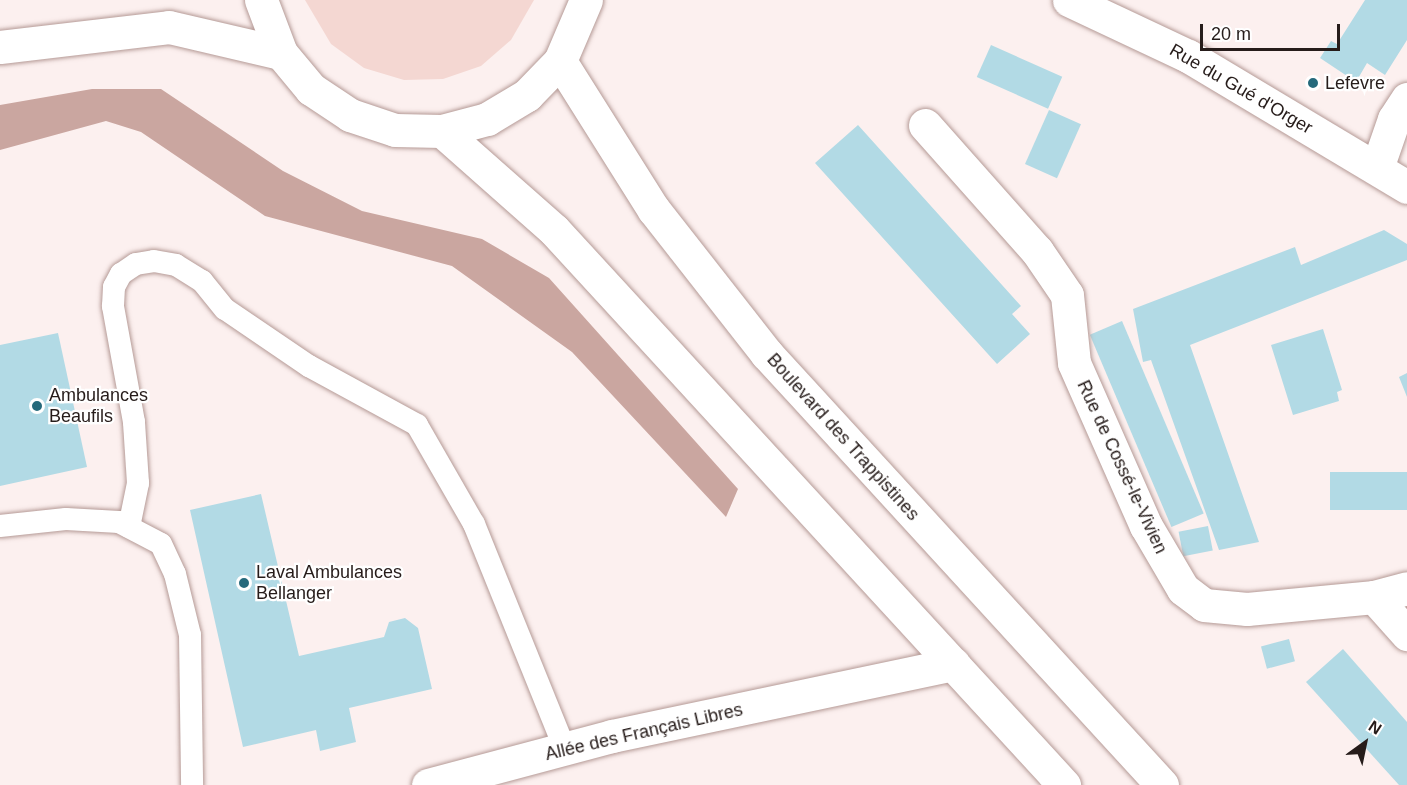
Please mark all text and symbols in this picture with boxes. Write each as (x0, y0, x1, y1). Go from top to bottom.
scale bar (1203, 12, 1342, 50)
text: 20 m (1211, 24, 1251, 44)
street label: Rue du Gué d'Orger (1166, 39, 1316, 139)
place label: Lefevre (1325, 72, 1385, 94)
marker: Lefevre (1306, 76, 1320, 90)
street label: Boulevard des Trappistines (762, 349, 924, 525)
street label: Rue de Cossé-le-Vivien (1072, 377, 1172, 557)
place label: Ambulances Beaufils (49, 385, 148, 428)
marker: Ambulances Beaufils (30, 399, 44, 413)
place label: Laval Ambulances Bellanger (256, 562, 403, 604)
marker: Laval Ambulances Bellanger (237, 576, 251, 590)
street label: Allée des Français Libres (543, 699, 745, 765)
north arrow (1335, 713, 1395, 773)
text: N (1366, 717, 1385, 738)

